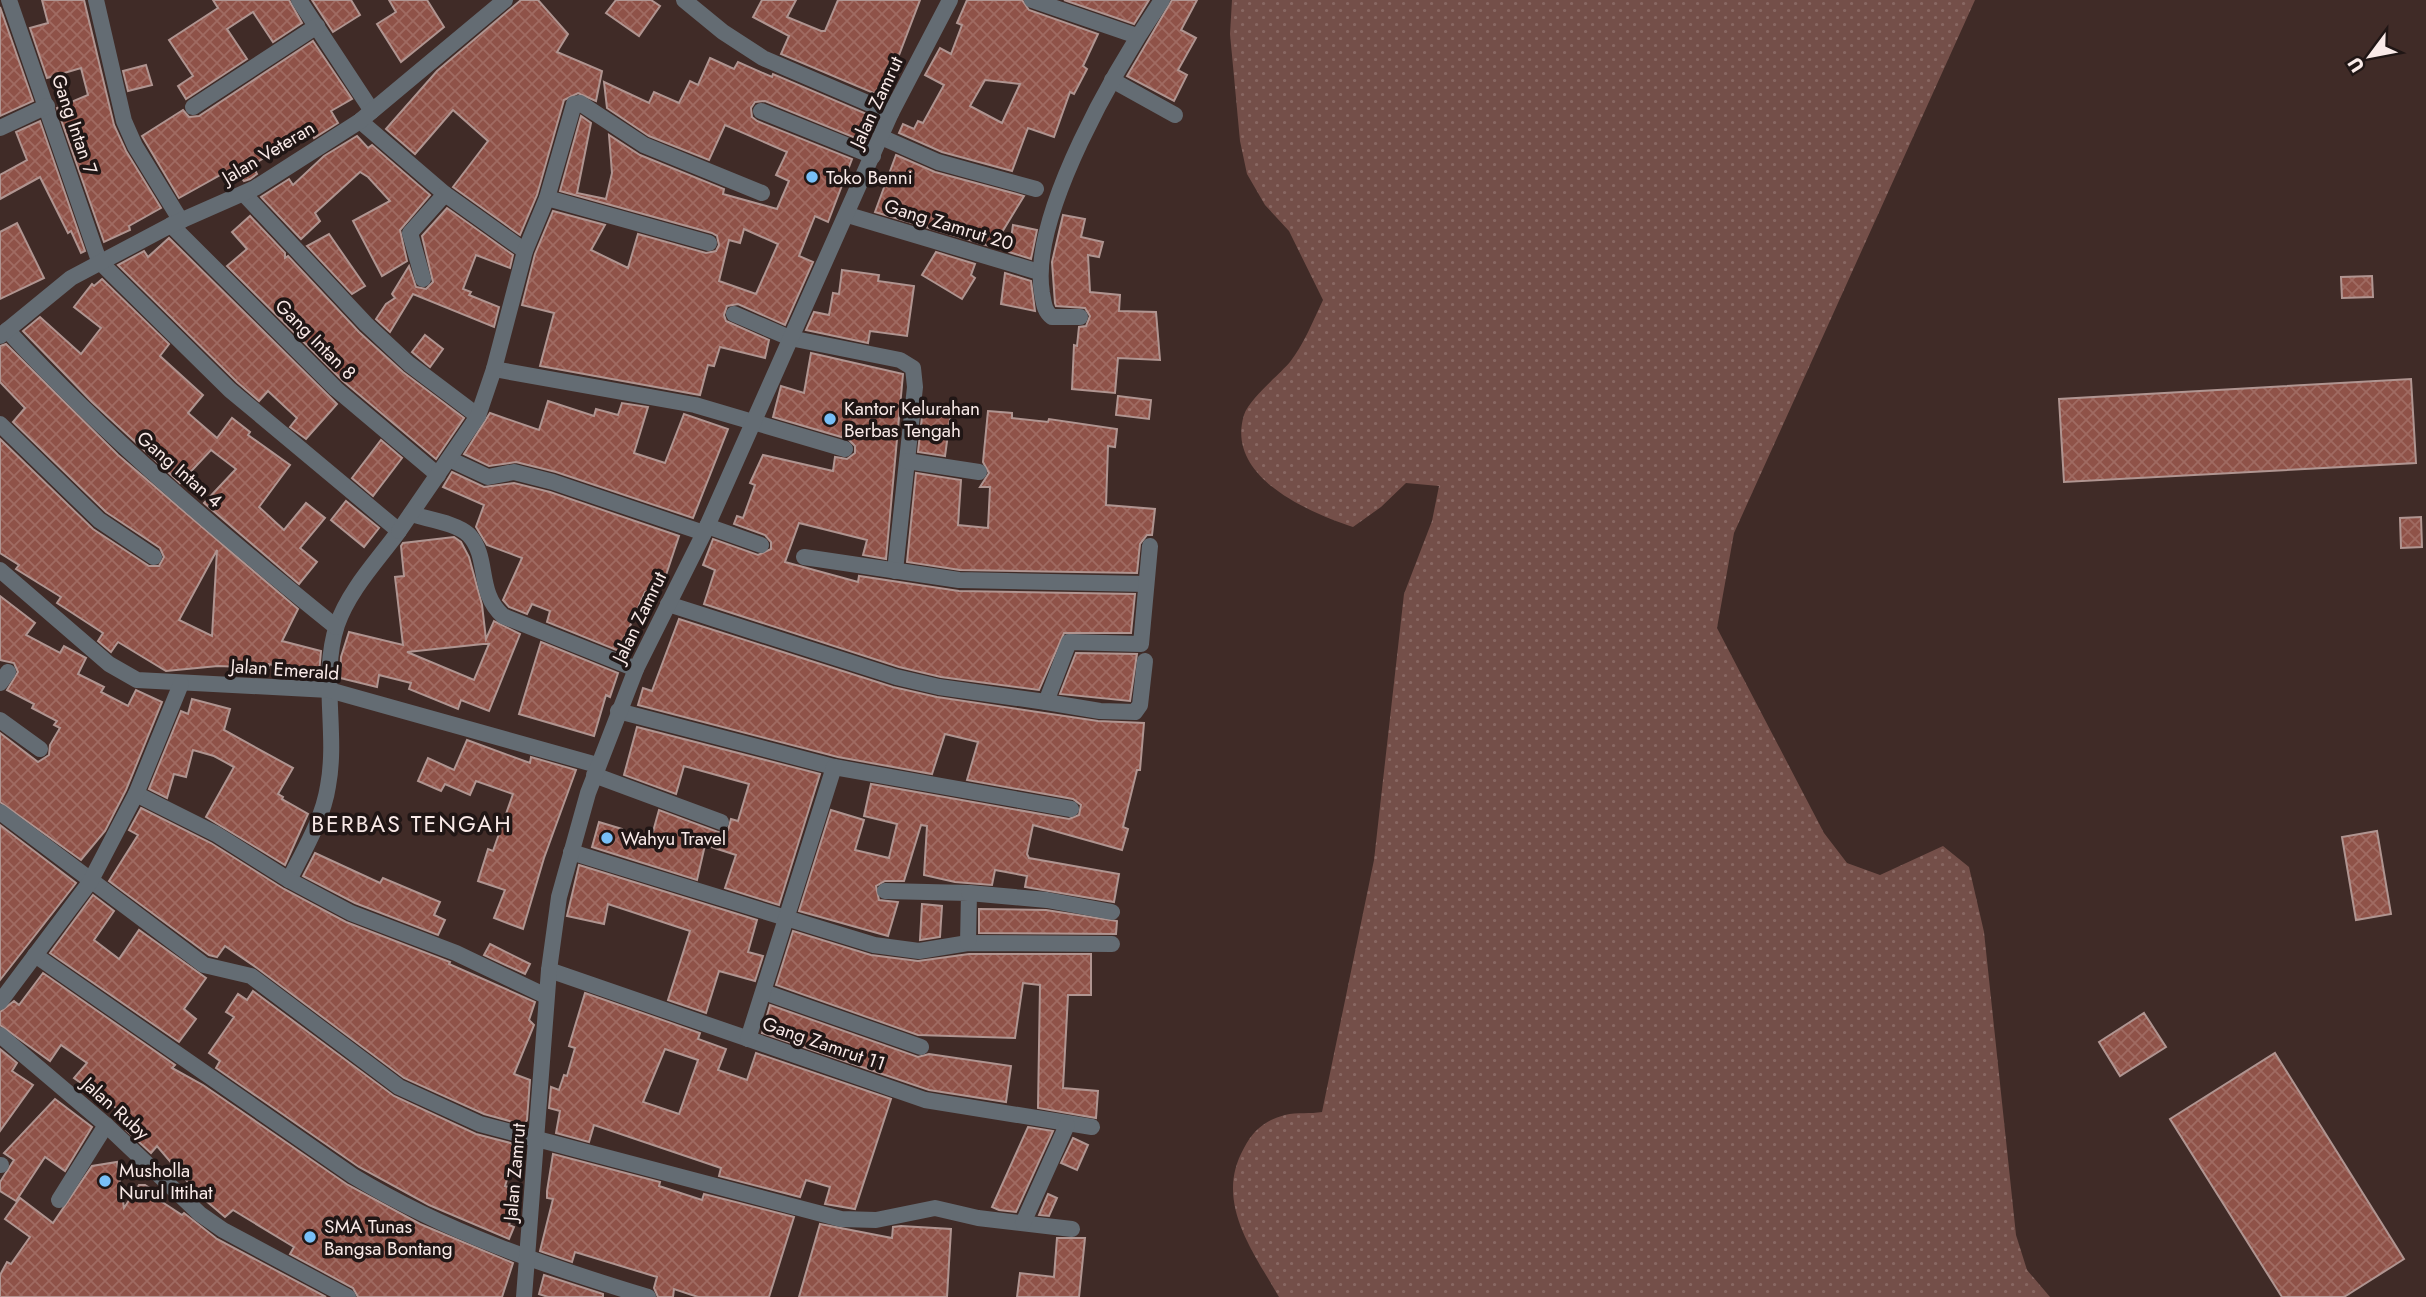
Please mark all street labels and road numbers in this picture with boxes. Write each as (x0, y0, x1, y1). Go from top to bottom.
street label: Jalan Zamrut (842, 52, 910, 155)
street label: Gang Intan 7 (45, 70, 104, 178)
street label: Jalan Veteran (214, 114, 320, 192)
street label: Gang Zamrut 20 (881, 192, 1017, 257)
street label: Gang Intan 8 (269, 293, 362, 386)
street label: Gang Intan 4 (131, 425, 228, 514)
street label: Jalan Zamrut (604, 567, 673, 670)
street label: Jalan Emerald (227, 652, 340, 687)
street label: Gang Zamrut 11 (759, 1010, 889, 1077)
street label: Jalan Ruby (74, 1069, 156, 1146)
street label: Jalan Zamrut (497, 1121, 532, 1225)

